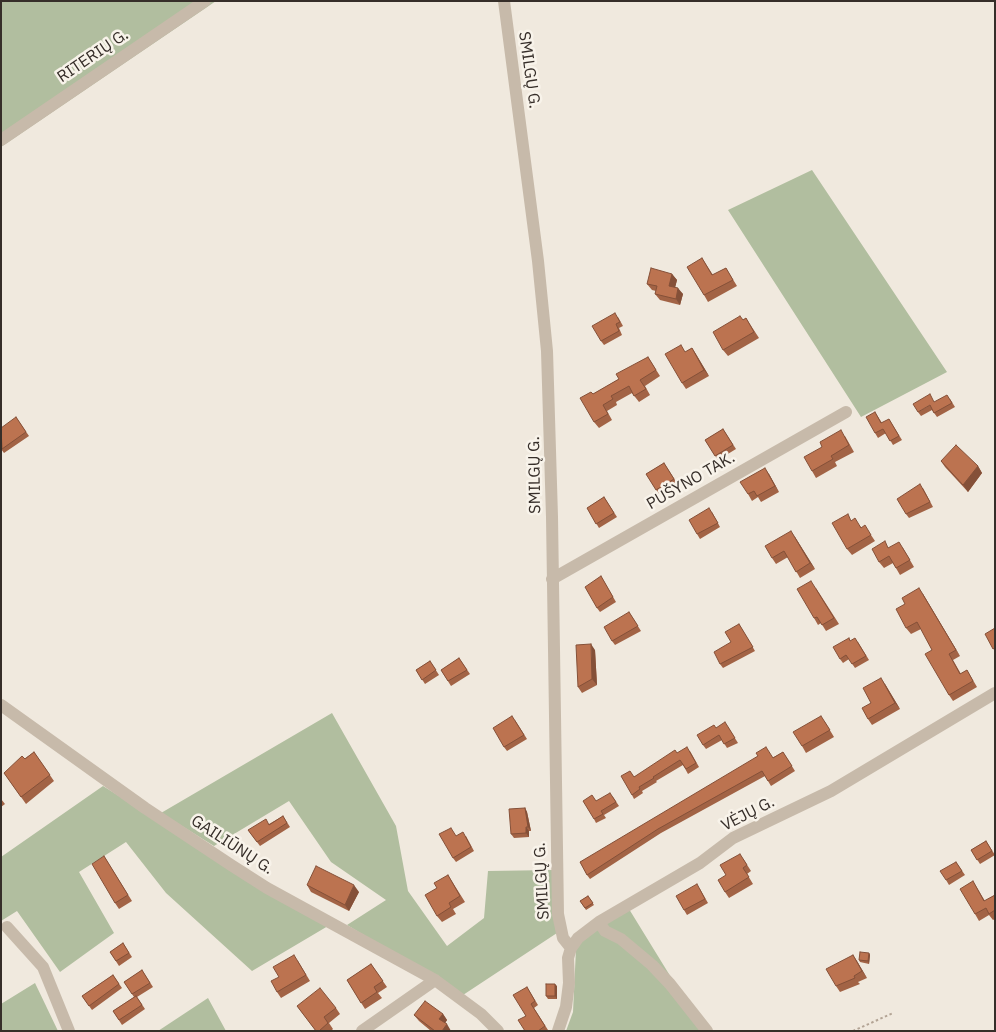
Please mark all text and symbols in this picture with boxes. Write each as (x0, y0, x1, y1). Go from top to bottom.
street label: RITERIŲ G. (54, 25, 132, 87)
street label: SMILGŲ G. (514, 30, 544, 110)
street label: SMILGŲ G. (525, 436, 545, 514)
street label: PUŠYNO TAK. (644, 448, 738, 514)
street label: VĖJŲ G. (718, 792, 778, 836)
street label: GAILIŪNŲ G. (187, 811, 277, 879)
street label: SMILGŲ G. (530, 842, 554, 920)

